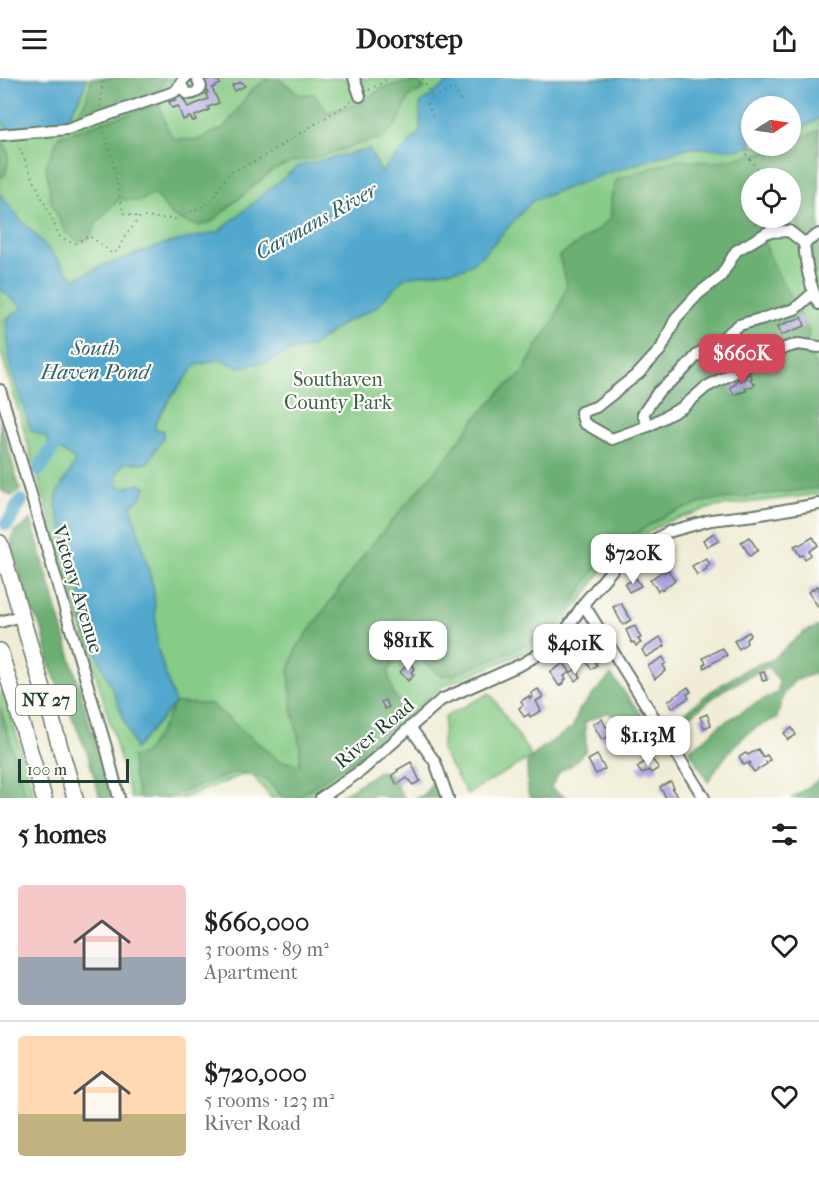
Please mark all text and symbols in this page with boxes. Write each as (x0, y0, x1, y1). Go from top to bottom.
icon: menu (18, 23, 51, 56)
text: Doorstep (356, 23, 463, 55)
icon: share (768, 23, 801, 56)
north arrow (741, 96, 801, 156)
map controls (741, 96, 801, 228)
button: locate (741, 168, 801, 228)
water label: Carmans River (251, 177, 382, 264)
pin: $660K (700, 334, 784, 385)
water label: South Haven Pond (40, 336, 151, 384)
text: $660K (713, 342, 771, 365)
park label: Southaven County Park (284, 368, 393, 414)
street label: Victory Avenue (47, 521, 108, 656)
pin: $720K (591, 534, 675, 585)
text: $720K (605, 542, 661, 565)
pin: $811K (366, 621, 450, 672)
pin: $401K (533, 624, 617, 675)
text: $811K (383, 629, 433, 652)
text: $401K (547, 632, 603, 655)
road number: NY 27 (16, 685, 76, 715)
street label: River Road (330, 693, 420, 773)
pin: $1.13M (599, 716, 697, 767)
text: $1.13M (620, 724, 676, 747)
scale bar (18, 756, 129, 784)
text: 100 m (27, 760, 67, 779)
icon: filters (768, 818, 801, 851)
text: 5 homes (18, 819, 106, 850)
text: $660,000 (204, 907, 309, 938)
icon: home (66, 909, 138, 981)
icon: heart (768, 929, 801, 962)
text: 3 rooms · 89 m² (204, 938, 329, 961)
text: Apartment (204, 961, 298, 984)
text: $720,000 (204, 1058, 307, 1089)
icon: home (66, 1060, 138, 1132)
icon: heart (768, 1080, 801, 1113)
text: 5 rooms · 123 m² (204, 1089, 334, 1112)
text: River Road (204, 1112, 301, 1135)

